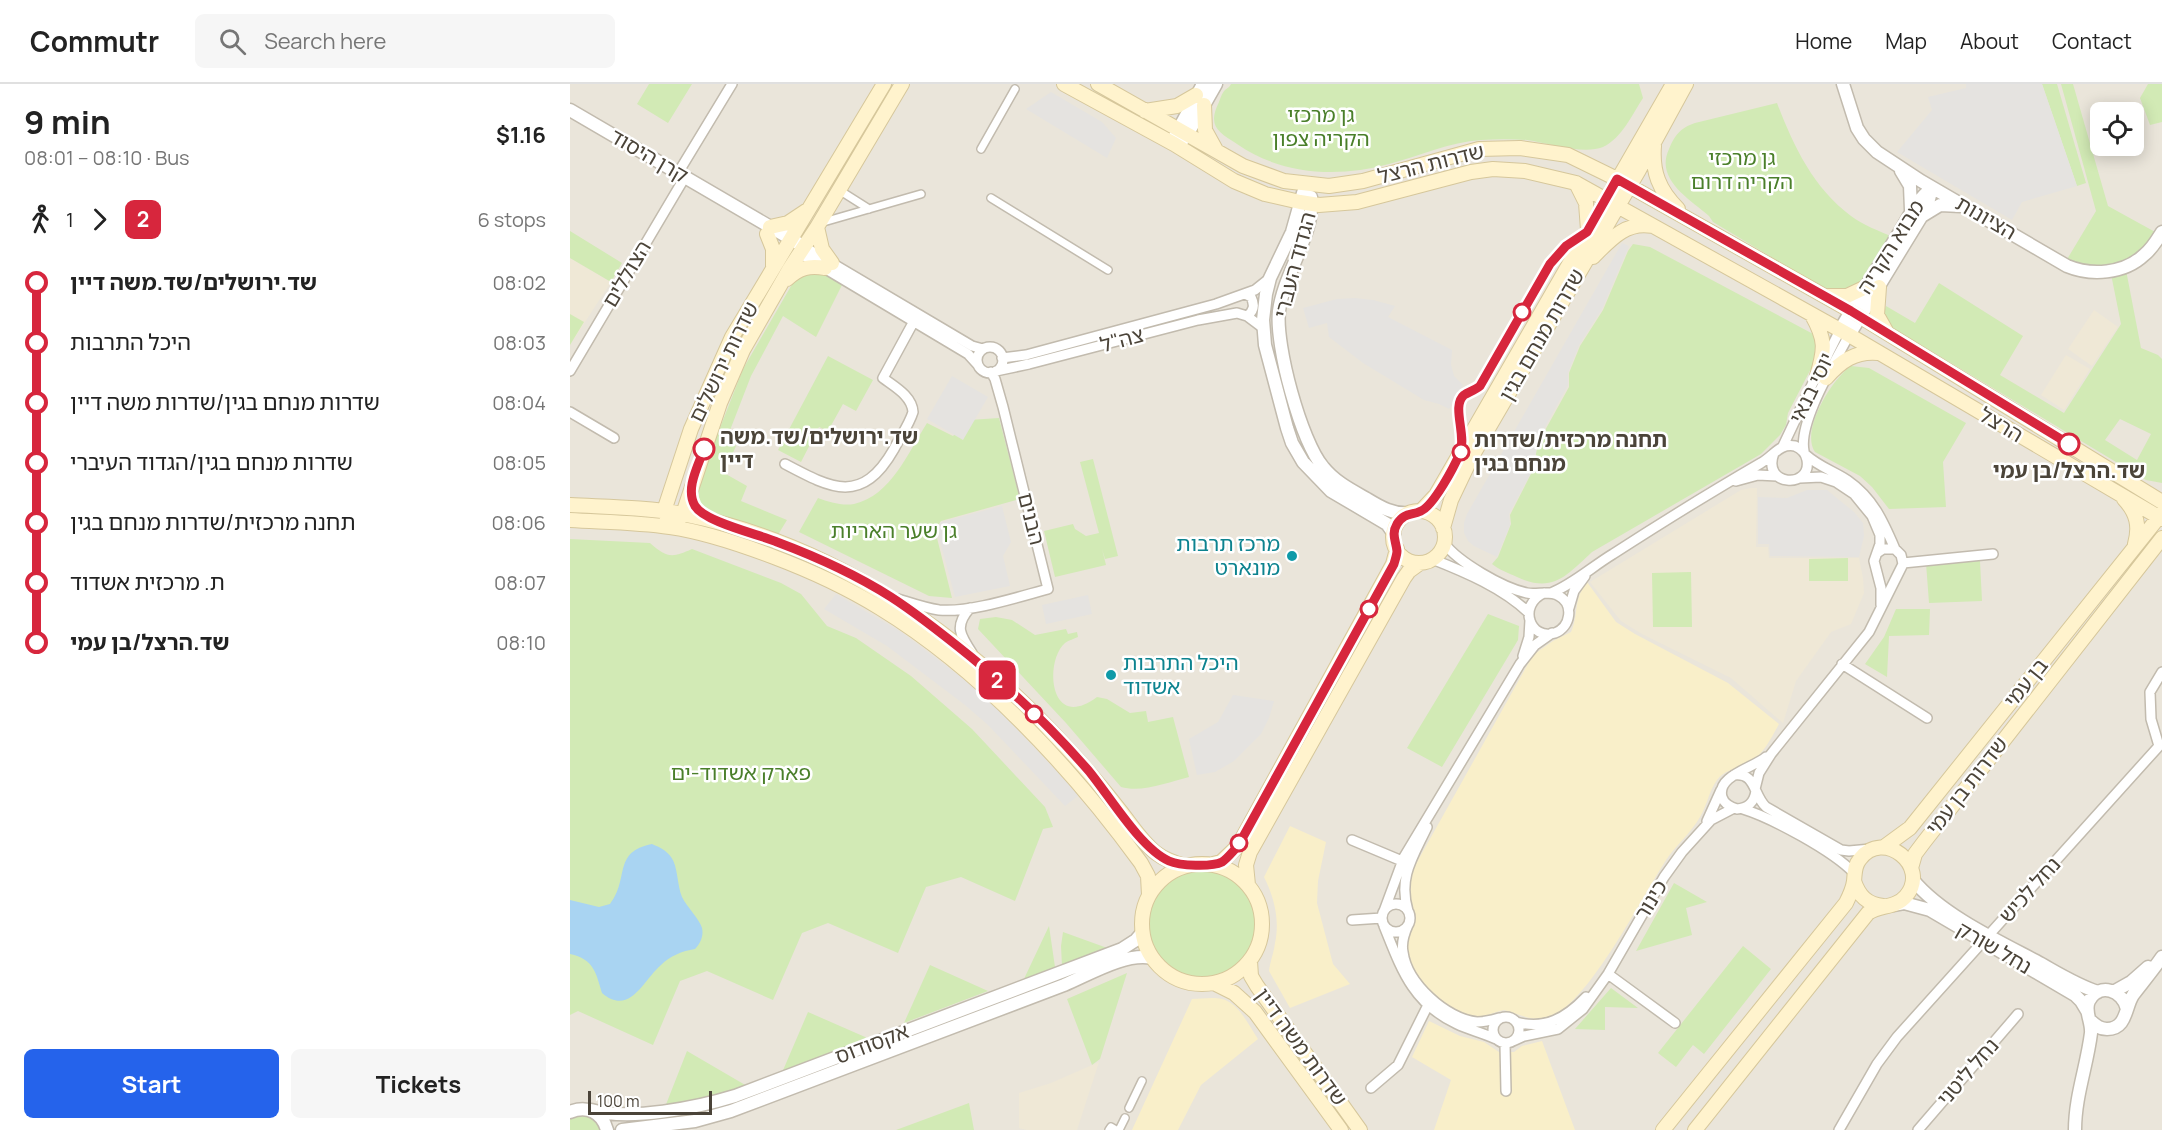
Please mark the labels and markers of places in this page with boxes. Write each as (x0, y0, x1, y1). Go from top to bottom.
unlabelled marker (1513, 303, 1531, 321)
place label: שד.ירושלים/שד.משה דיין (720, 422, 918, 474)
place label: תחנה מרכזית/שדרות מנחם בגין (1474, 425, 1667, 477)
marker: שד.הרצל/בן עמי (2058, 433, 2080, 455)
marker: שד.ירושלים/שד.משה דיין (693, 438, 715, 460)
marker: תחנה מרכזית/שדרות מנחם בגין (1452, 443, 1470, 461)
place label: שד.הרצל/בן עמי (1993, 456, 2145, 484)
place label: מרכז תרבות מונארט (1176, 529, 1280, 581)
marker: מרכז תרבות מונארט (1285, 549, 1299, 563)
unlabelled marker (1360, 600, 1378, 618)
place label: היכל התרבות אשדוד (1123, 648, 1239, 700)
marker: היכל התרבות אשדוד (1104, 668, 1118, 682)
unlabelled marker (1025, 705, 1043, 723)
unlabelled marker (1230, 834, 1248, 852)

